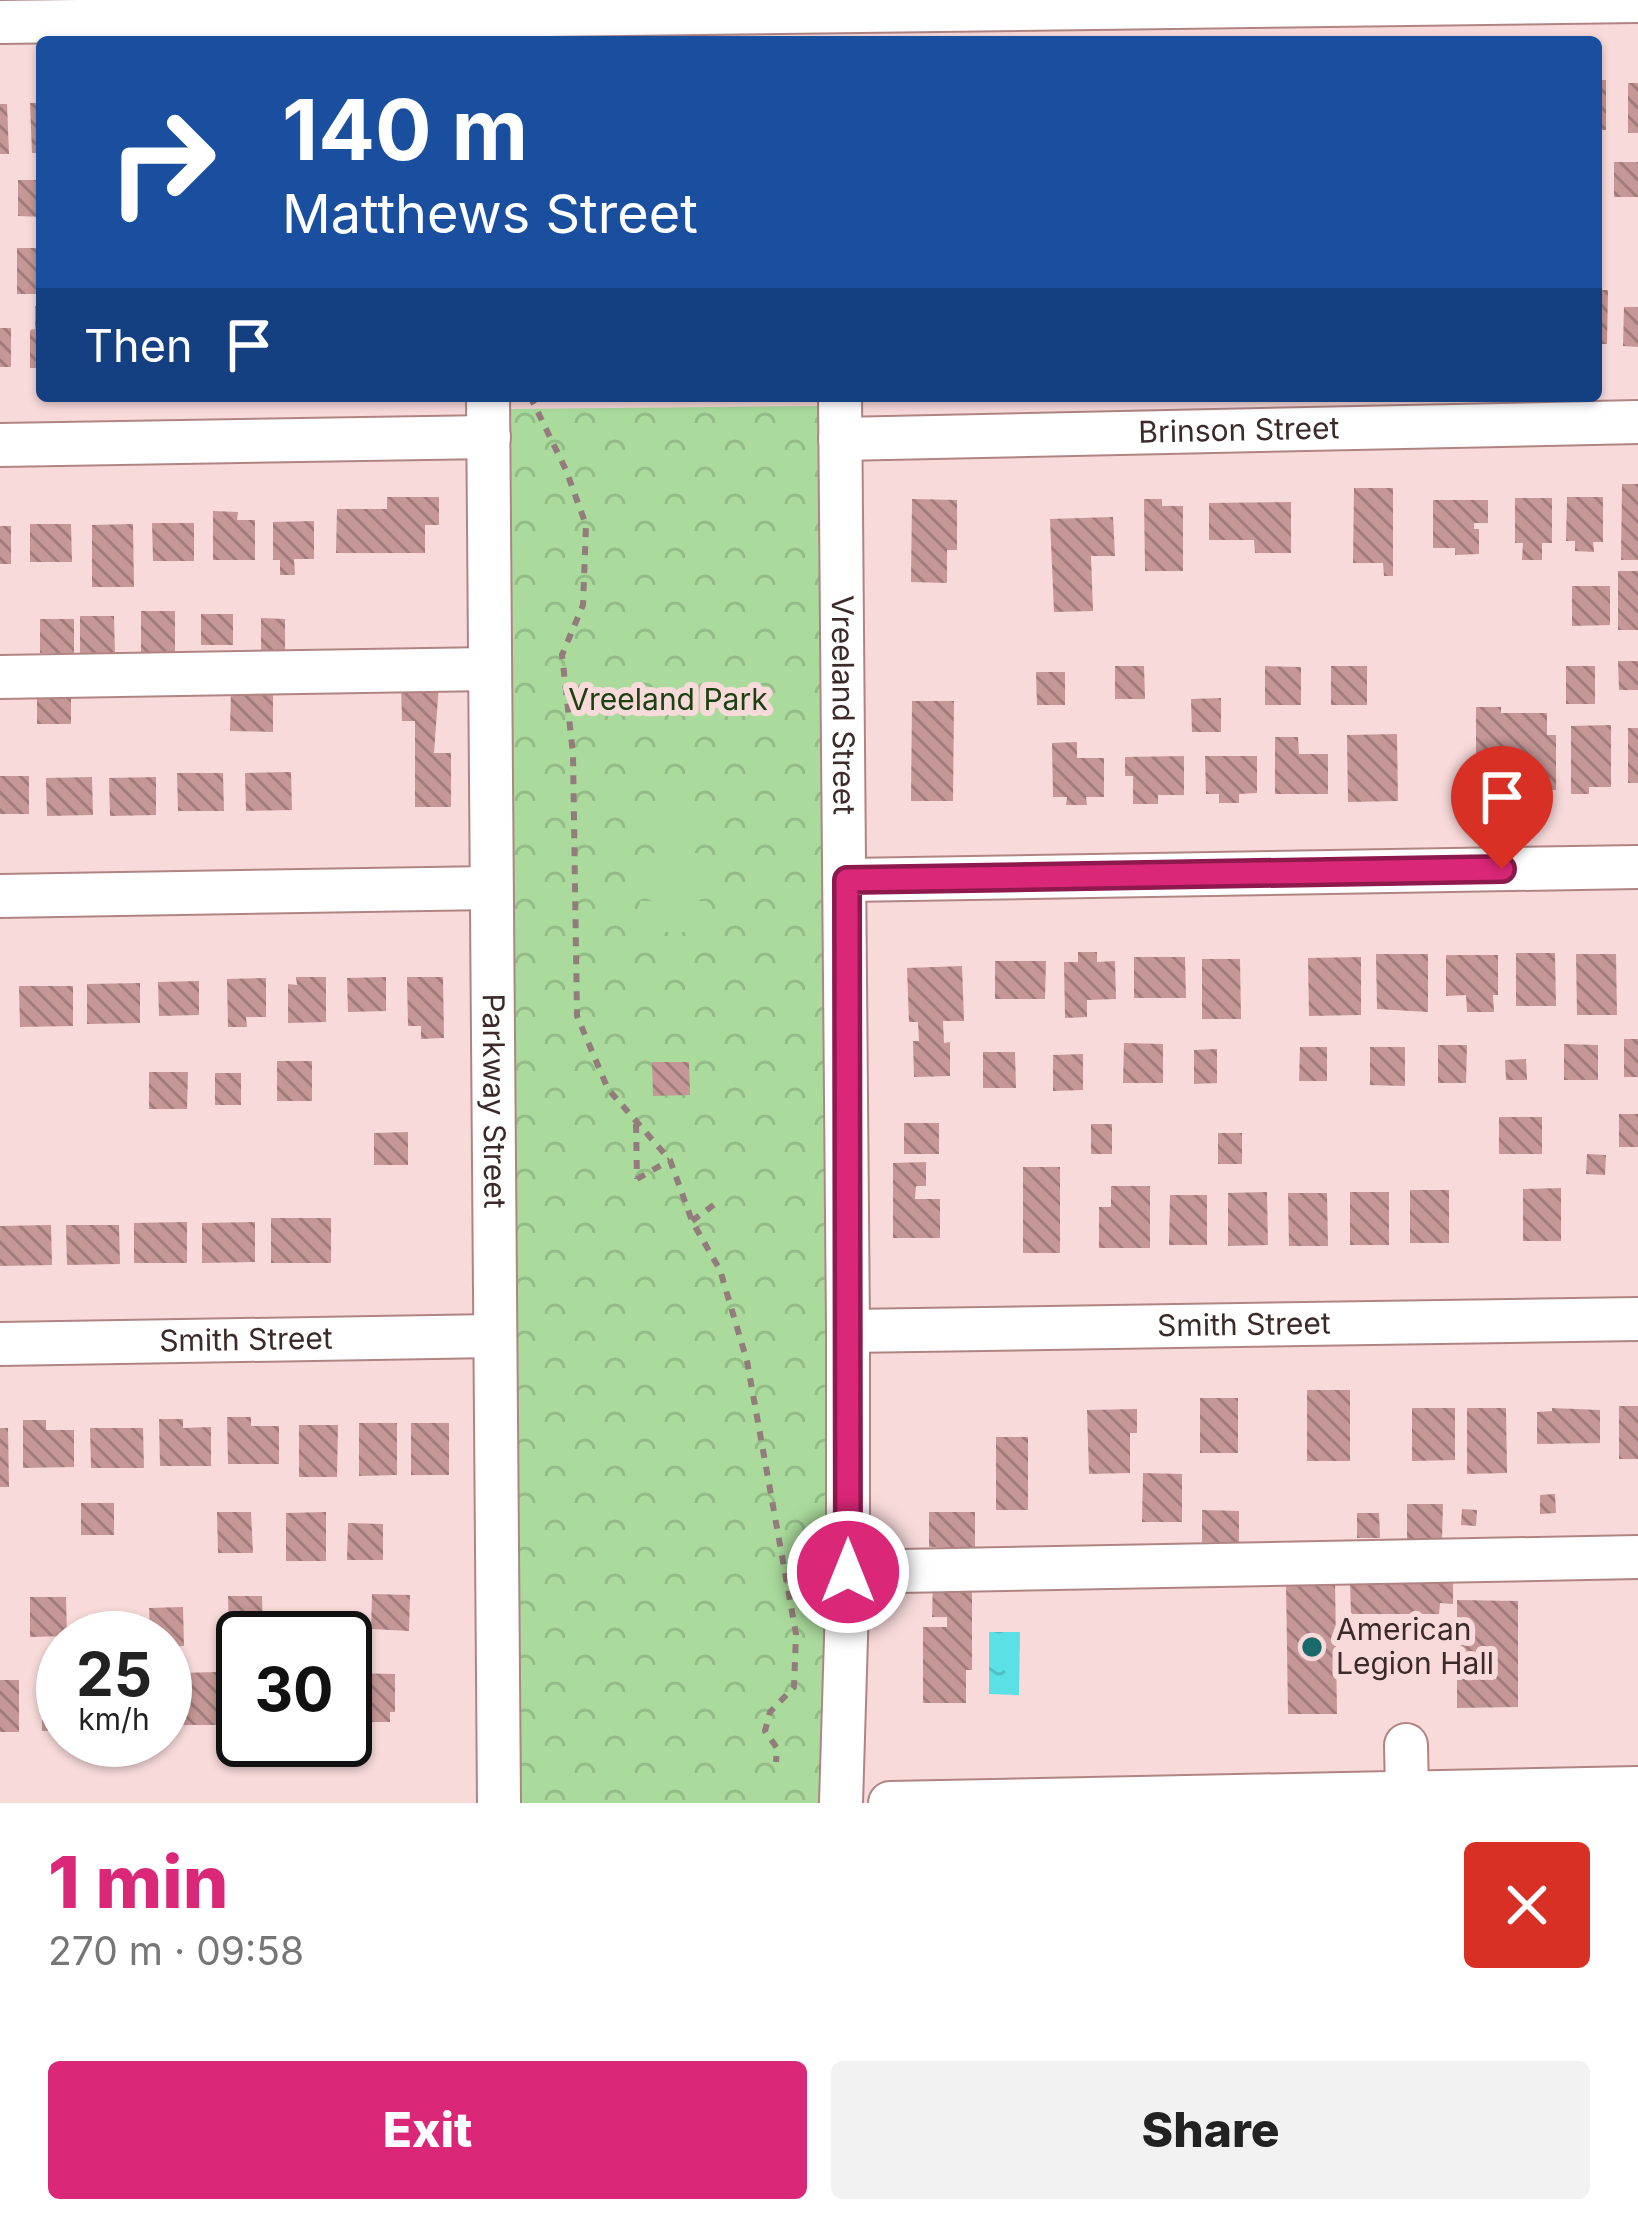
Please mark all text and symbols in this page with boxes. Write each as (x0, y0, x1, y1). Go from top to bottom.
text: 140 m (282, 79, 528, 180)
icon: right (84, 84, 240, 240)
text: Matthews Street (282, 181, 698, 246)
icon: arrive (216, 312, 282, 378)
text: Then (84, 318, 192, 373)
street label: Brinson Street (1138, 409, 1340, 450)
street label: Vreeland Street (825, 595, 863, 815)
park label: Vreeland Park (568, 681, 768, 717)
pin (1451, 746, 1553, 869)
icon: arrive (1469, 764, 1535, 830)
street label: Parkway Street (476, 993, 513, 1209)
street label: Smith Street (1157, 1305, 1331, 1343)
street label: Smith Street (159, 1320, 333, 1358)
position arrow (785, 1509, 911, 1635)
speed limit sign: 30 (216, 1611, 372, 1767)
place label: American Legion Hall (1336, 1611, 1494, 1681)
marker: American Legion Hall (1299, 1634, 1325, 1660)
text: 25 (76, 1638, 152, 1710)
text: km/h (78, 1701, 150, 1737)
text: 1 min (48, 1838, 228, 1925)
button: close (1464, 1842, 1590, 1968)
text: 270 m · 09:58 (48, 1927, 304, 1974)
button: Exit (48, 2061, 807, 2199)
button: Share (831, 2061, 1590, 2199)

